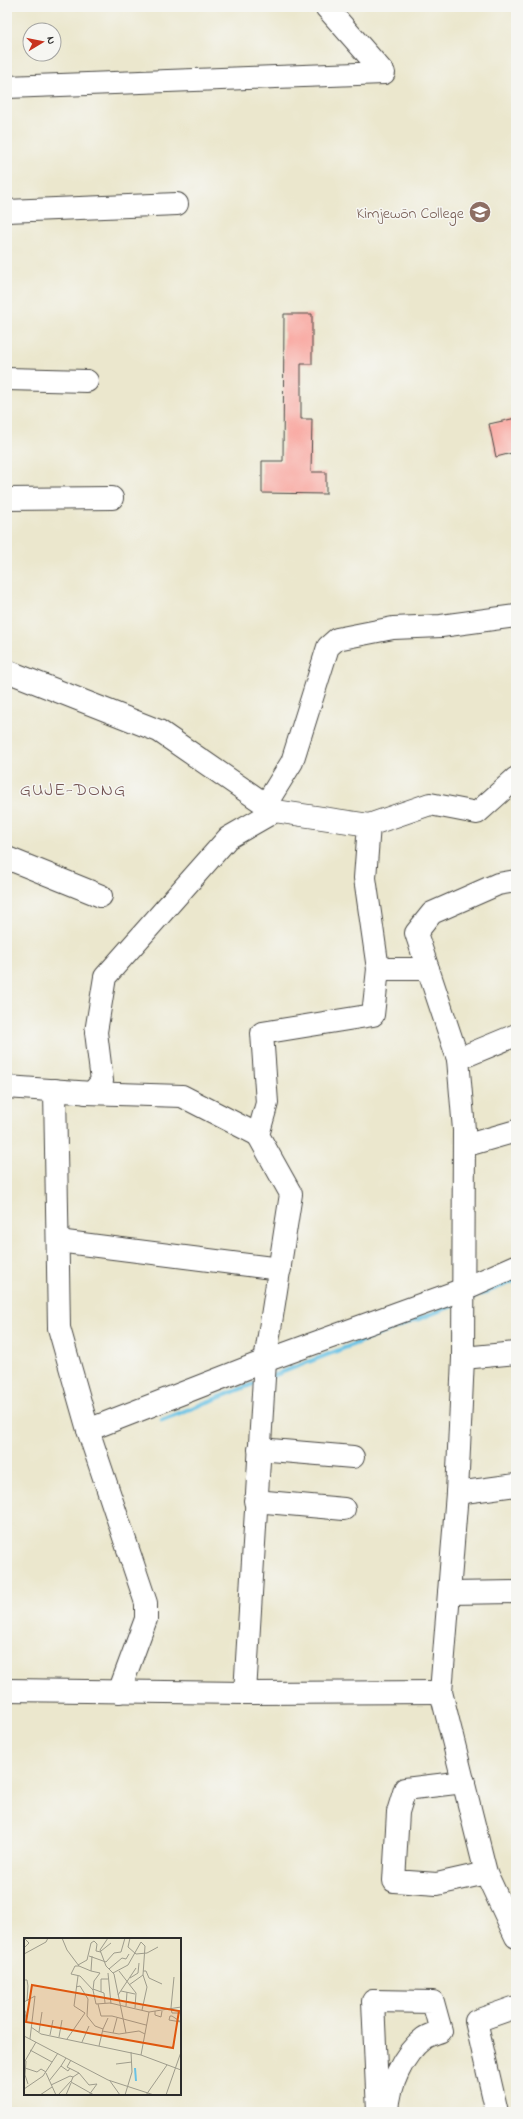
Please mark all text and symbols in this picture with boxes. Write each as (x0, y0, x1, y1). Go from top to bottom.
north arrow (22, 22, 62, 62)
text: N (42, 35, 59, 45)
school or university icon: Kimjewŏn College (467, 199, 493, 225)
place label: Kimjewŏn College (356, 202, 465, 226)
district label: GUJE-DONG (20, 778, 126, 804)
inset map (24, 1938, 181, 2095)

